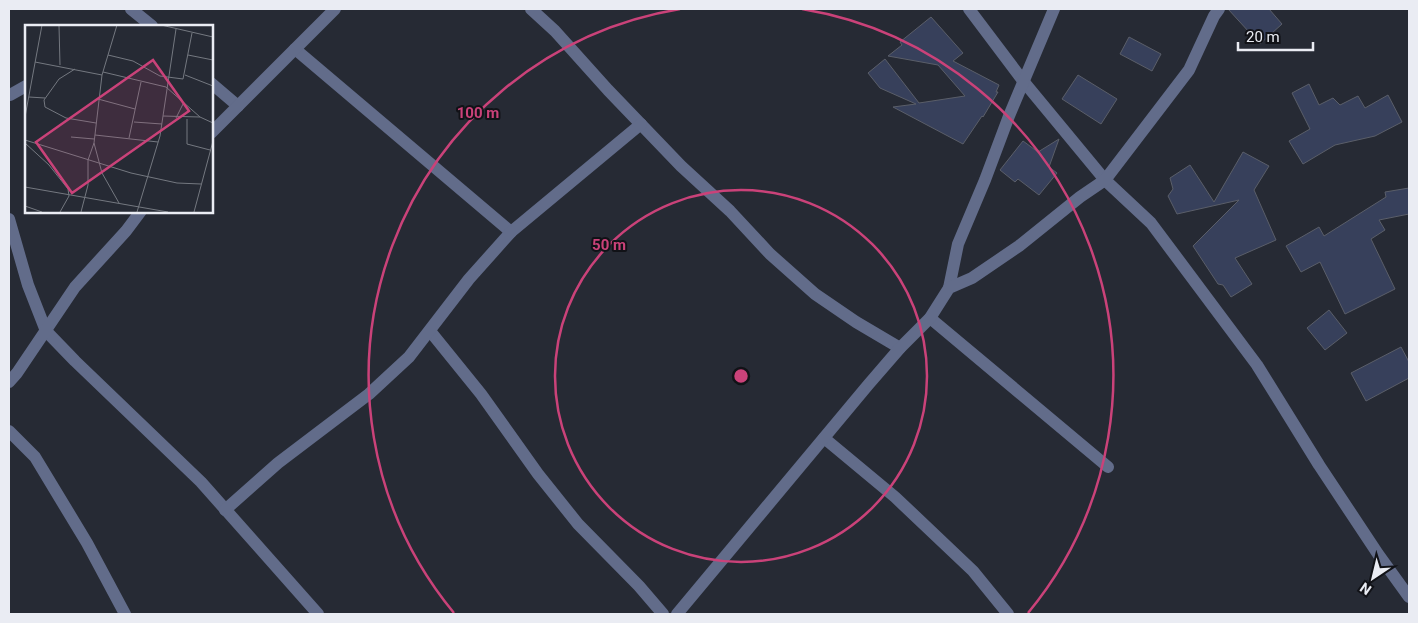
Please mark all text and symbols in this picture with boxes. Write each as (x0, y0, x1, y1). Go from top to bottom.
scale bar (1238, 20, 1313, 52)
inset map (25, 25, 212, 212)
text: 20 m (1246, 28, 1280, 46)
text: 100 m (457, 104, 499, 122)
text: 50 m (592, 236, 626, 254)
centre of rings (732, 367, 750, 385)
north arrow (1348, 553, 1398, 603)
text: N (1357, 579, 1374, 598)

